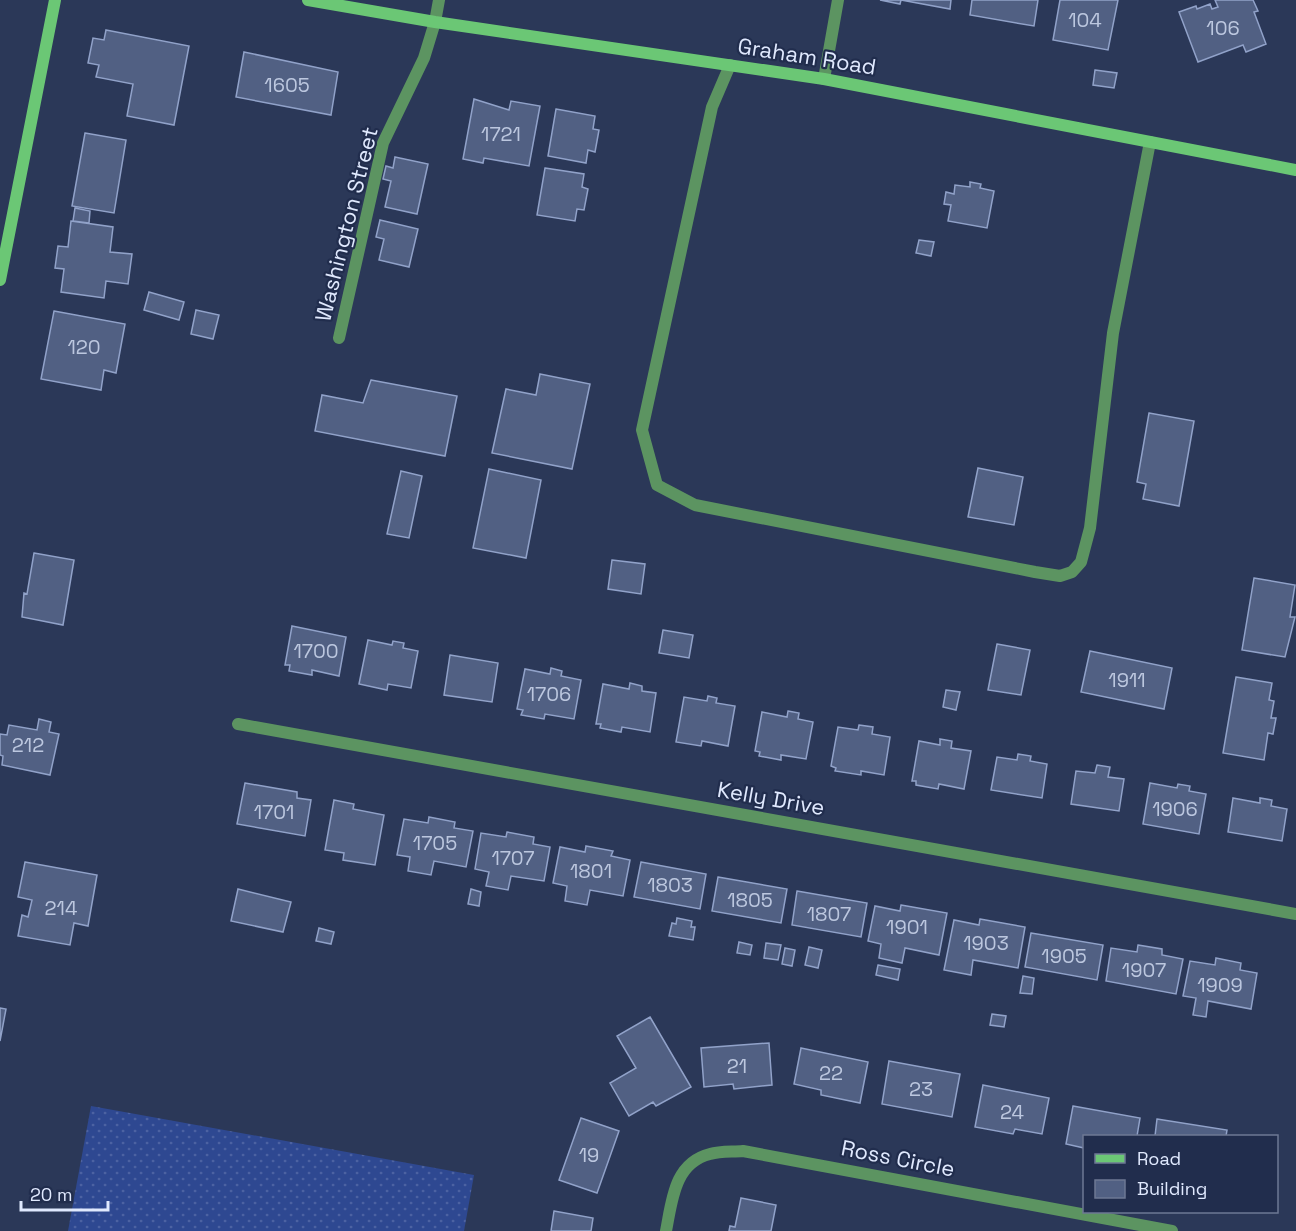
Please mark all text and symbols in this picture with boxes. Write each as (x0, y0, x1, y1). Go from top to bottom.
house number: 104 (1068, 7, 1102, 33)
house number: 106 (1206, 15, 1240, 41)
street label: Graham Road (736, 31, 878, 81)
house number: 1605 (264, 72, 310, 98)
house number: 1721 (481, 121, 521, 147)
street label: Washington Street (308, 124, 384, 324)
house number: 120 (67, 334, 101, 360)
house number: 1700 (293, 638, 339, 664)
house number: 1911 (1108, 667, 1146, 693)
house number: 1706 (527, 681, 571, 707)
house number: 212 (12, 732, 44, 758)
street label: Kelly Drive (715, 775, 827, 821)
house number: 1906 (1152, 796, 1198, 822)
house number: 1701 (254, 799, 294, 825)
house number: 1705 (413, 830, 457, 856)
house number: 1707 (491, 845, 535, 871)
house number: 1801 (570, 858, 612, 884)
house number: 1803 (647, 872, 693, 898)
house number: 1805 (727, 887, 773, 913)
house number: 214 (45, 895, 77, 921)
house number: 1807 (807, 901, 851, 927)
house number: 1901 (886, 914, 928, 940)
house number: 1903 (963, 930, 1009, 956)
house number: 1905 (1041, 943, 1087, 969)
house number: 1907 (1122, 957, 1166, 983)
house number: 1909 (1197, 972, 1243, 998)
house number: 21 (727, 1053, 747, 1079)
house number: 22 (819, 1060, 843, 1086)
house number: 23 (909, 1076, 933, 1102)
house number: 24 (1000, 1099, 1024, 1125)
street label: Ross Circle (839, 1133, 957, 1183)
legend (1083, 1135, 1278, 1213)
house number: 19 (579, 1142, 599, 1168)
text: Road (1137, 1147, 1181, 1170)
scale bar (21, 1174, 108, 1212)
text: Building (1137, 1177, 1207, 1200)
text: 20 m (30, 1183, 73, 1206)

